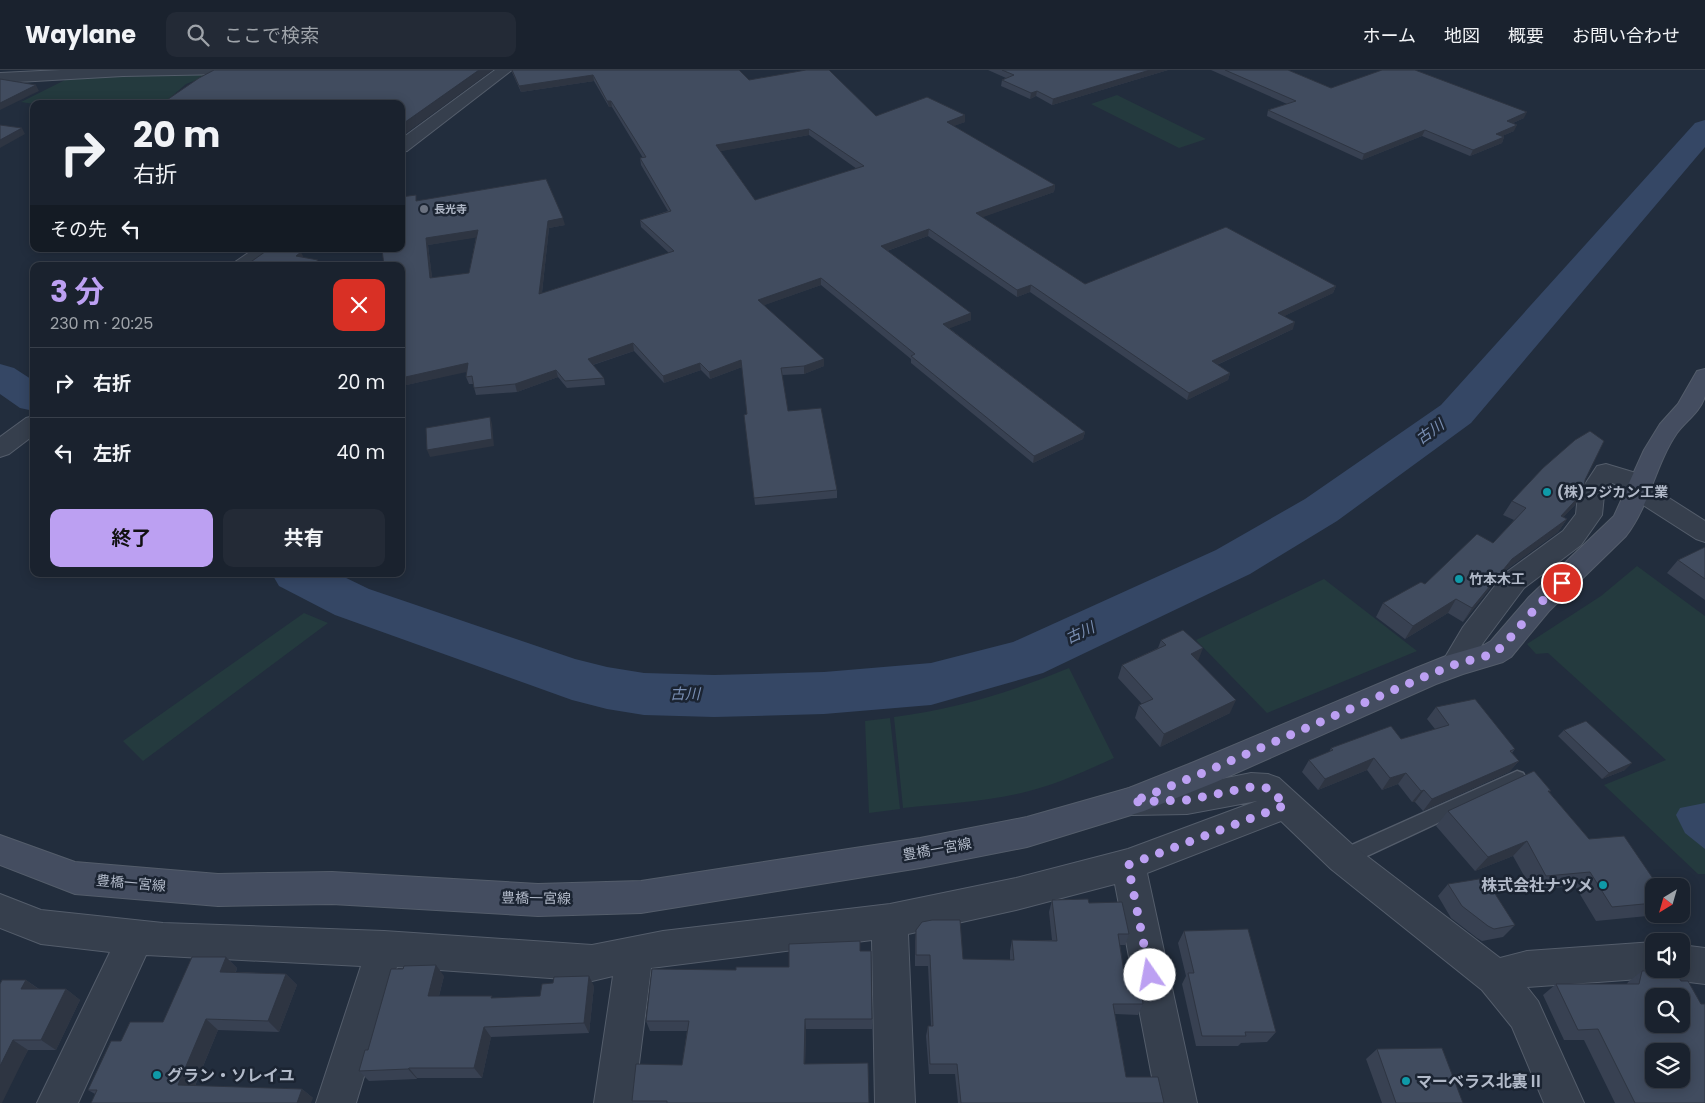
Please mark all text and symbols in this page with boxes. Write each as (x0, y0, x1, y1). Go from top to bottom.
search box (166, 12, 516, 57)
text: Waylane (25, 18, 136, 51)
icon: search (184, 21, 212, 49)
text: ここで検索 (224, 22, 319, 49)
text: ホーム (1363, 23, 1416, 48)
text: 地図 (1444, 23, 1480, 48)
text: 概要 (1508, 23, 1544, 48)
text: お問い合わせ (1572, 23, 1680, 48)
text: 20 m (133, 110, 220, 159)
icon: right (50, 120, 115, 185)
text: 右折 (133, 159, 177, 190)
place label: 長光寺 (434, 201, 467, 217)
marker: 長光寺 (418, 203, 430, 215)
icon: left (117, 215, 145, 243)
text: その先 (50, 216, 107, 243)
text: 3 分 (50, 270, 105, 313)
button: close (333, 279, 385, 331)
text: 230 m · 20:25 (50, 312, 153, 335)
icon: right (50, 369, 78, 397)
text: 20 m (337, 369, 385, 396)
text: 右折 (93, 370, 131, 397)
water label: 古川 (1411, 413, 1450, 449)
icon: left (50, 439, 78, 467)
text: 40 m (336, 439, 385, 466)
text: 左折 (93, 440, 131, 467)
place label: (株)フジカン工業 (1557, 482, 1668, 502)
marker: (株)フジカン工業 (1541, 486, 1553, 498)
button: 終了 (50, 509, 213, 567)
button: 共有 (223, 509, 385, 567)
pin (1541, 562, 1583, 604)
place label: 竹本木工 (1469, 569, 1525, 589)
icon: arrive (1548, 569, 1576, 597)
marker: 竹本木工 (1453, 573, 1465, 585)
water label: 古川 (1062, 616, 1100, 648)
water label: 古川 (670, 683, 702, 704)
street label: 豊橋一宮線 (901, 833, 973, 865)
street label: 豊橋一宮線 (95, 870, 167, 896)
place label: 株式会社ナツメ (1481, 874, 1593, 897)
north arrow (1645, 878, 1690, 922)
map controls (1645, 878, 1690, 1088)
marker: 株式会社ナツメ (1597, 879, 1609, 891)
street label: 豊橋一宮線 (501, 887, 571, 909)
button: sound (1645, 933, 1690, 978)
position arrow (1123, 948, 1175, 1000)
button: search (1645, 988, 1690, 1033)
button: layers (1645, 1043, 1690, 1088)
place label: グラン・ソレイユ (167, 1064, 295, 1087)
marker: グラン・ソレイユ (151, 1069, 163, 1081)
place label: マーベラス北裏Ⅱ (1416, 1070, 1544, 1093)
marker: マーベラス北裏Ⅱ (1400, 1075, 1412, 1087)

